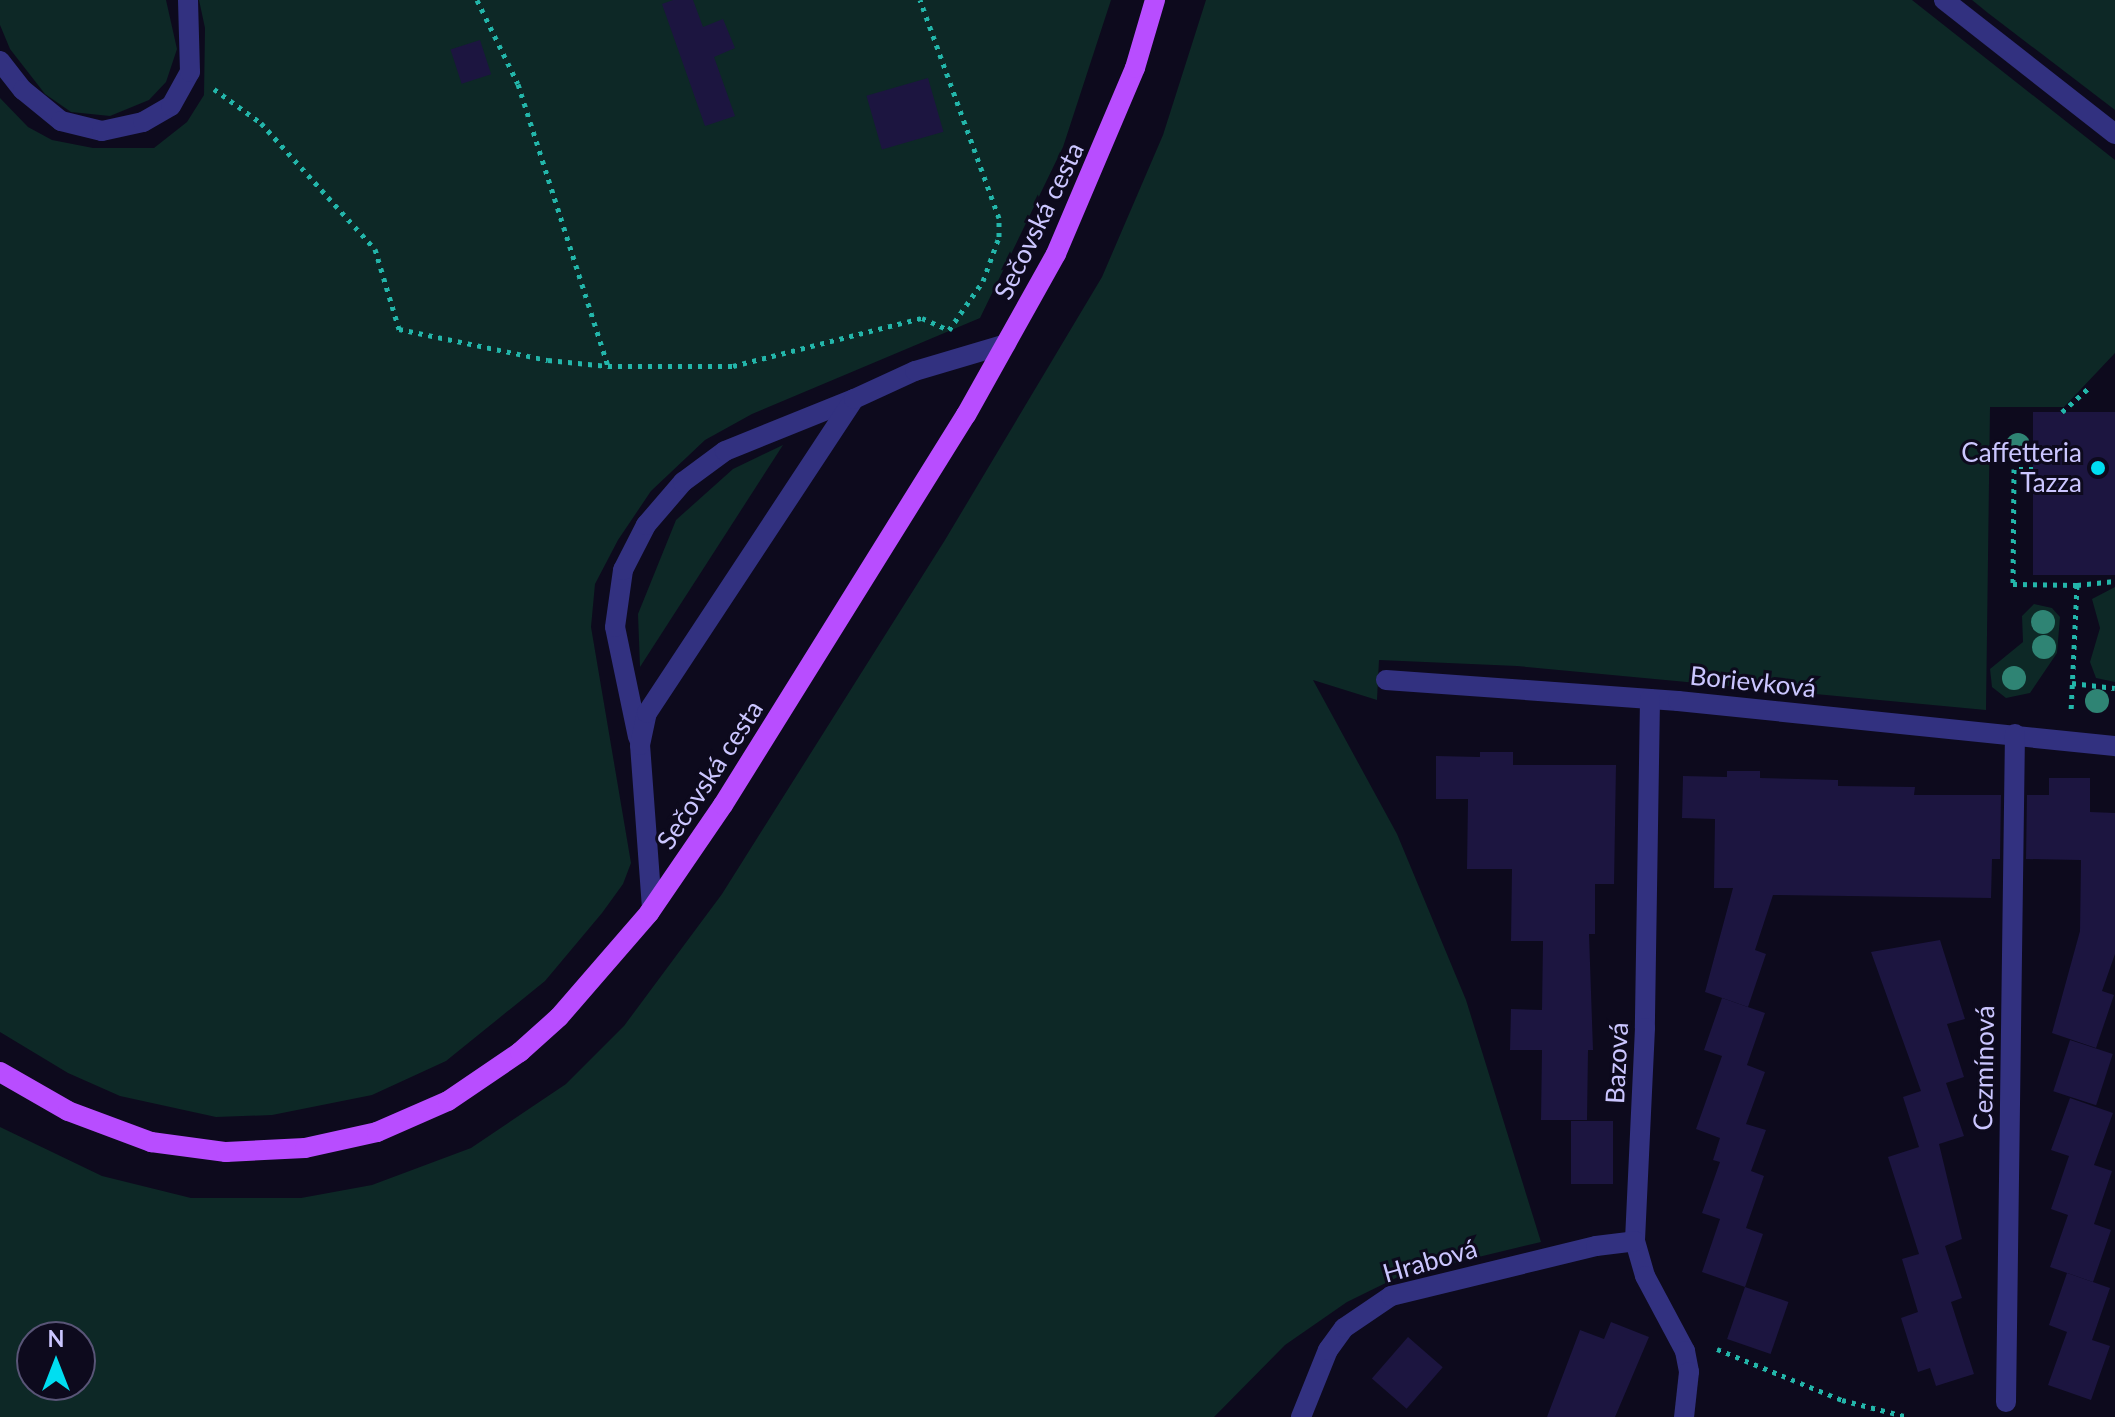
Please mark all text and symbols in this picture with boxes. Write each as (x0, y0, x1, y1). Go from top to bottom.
street label: Sečovská cesta (988, 137, 1090, 305)
place label: Caffetteria Tazza (1961, 437, 2082, 498)
marker: Caffetteria Tazza (2089, 459, 2107, 477)
street label: Borievková (1688, 660, 1818, 704)
street label: Sečovská cesta (650, 695, 770, 855)
street label: Cezmínová (1967, 1005, 2001, 1131)
street label: Bazová (1599, 1022, 1635, 1104)
street label: Hrabová (1379, 1233, 1481, 1289)
north arrow (16, 1321, 96, 1401)
text: N (48, 1325, 64, 1352)

